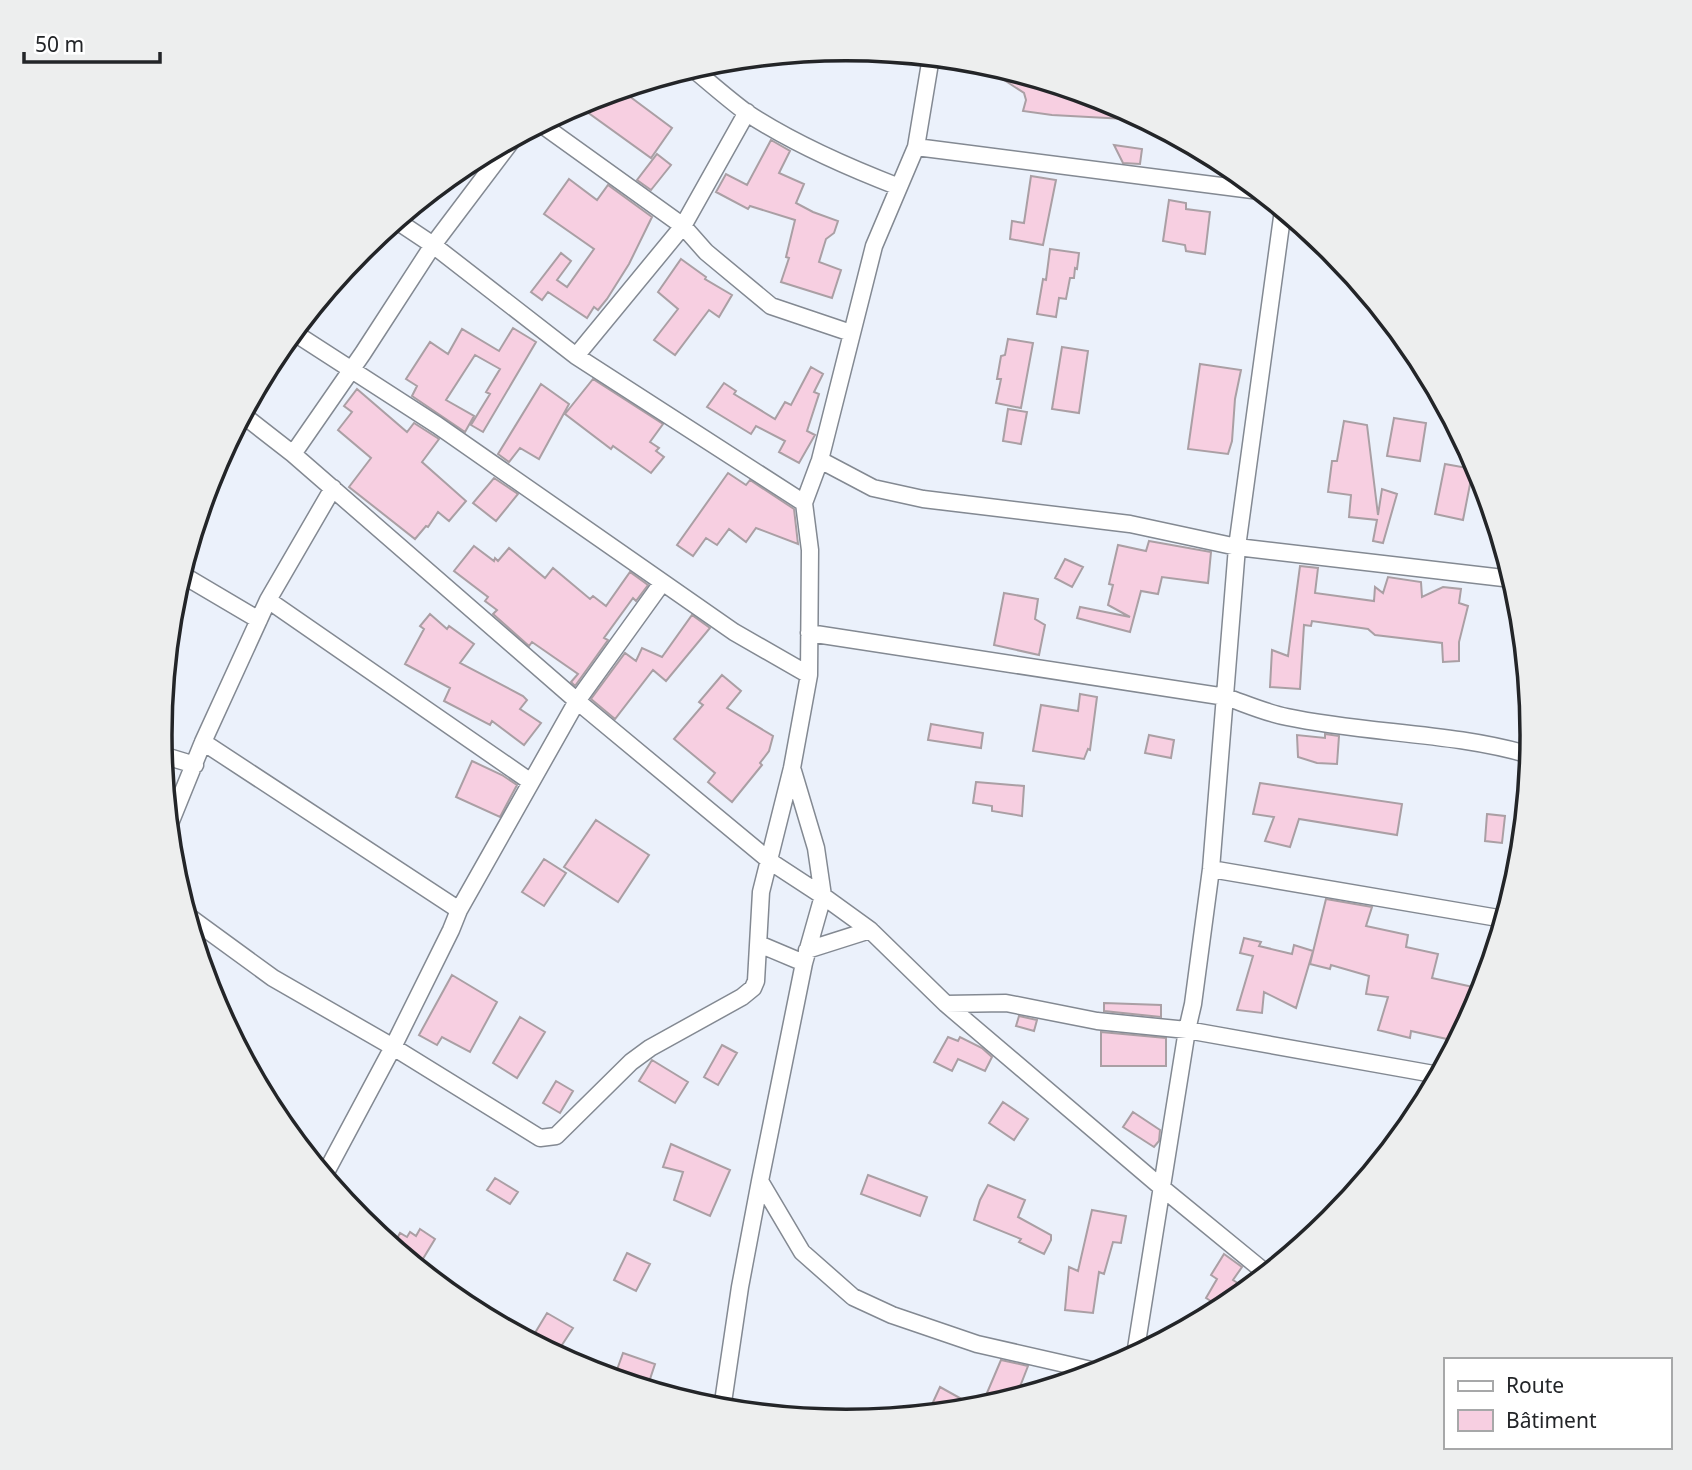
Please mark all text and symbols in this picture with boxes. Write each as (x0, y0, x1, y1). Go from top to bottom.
scale bar (24, 21, 161, 65)
text: 50 m (35, 30, 84, 58)
legend (1444, 1358, 1671, 1449)
text: Route (1506, 1371, 1564, 1399)
text: Bâtiment (1506, 1406, 1597, 1434)

